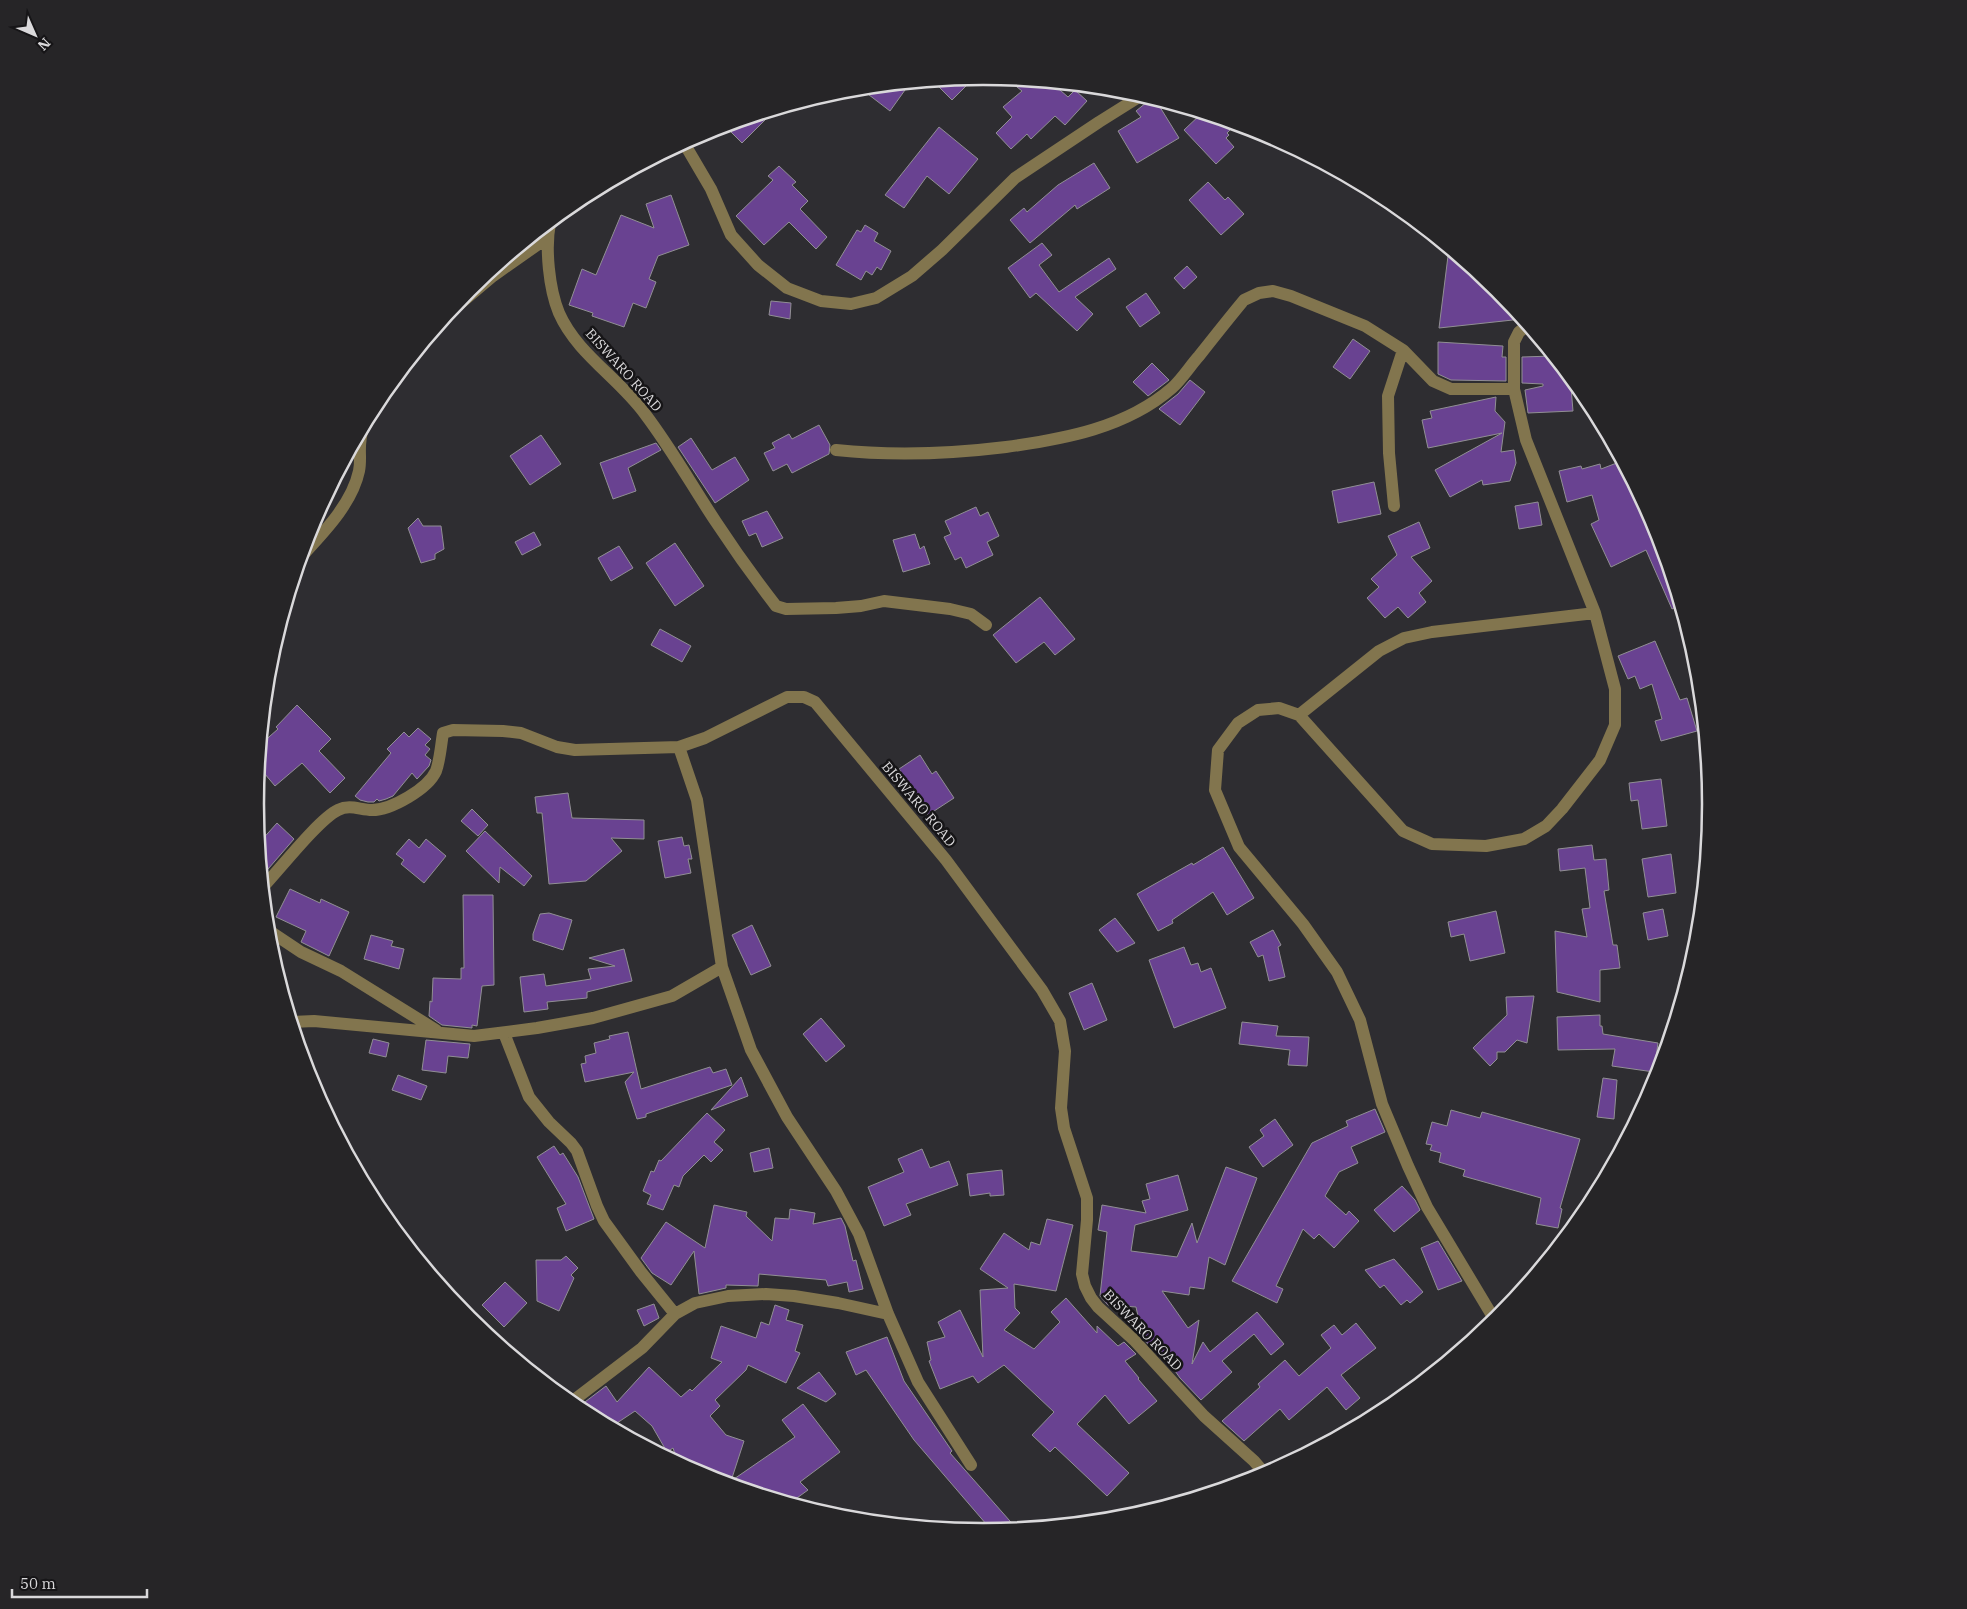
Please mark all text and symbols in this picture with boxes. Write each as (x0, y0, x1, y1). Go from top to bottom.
north arrow (10, 10, 60, 60)
text: N (34, 34, 54, 54)
street label: BISWARO ROAD (582, 325, 666, 415)
street label: BISWARO ROAD (878, 758, 960, 850)
street label: BISWARO ROAD (1100, 1286, 1186, 1374)
scale bar (12, 1566, 148, 1598)
text: 50 m (20, 1574, 56, 1593)

